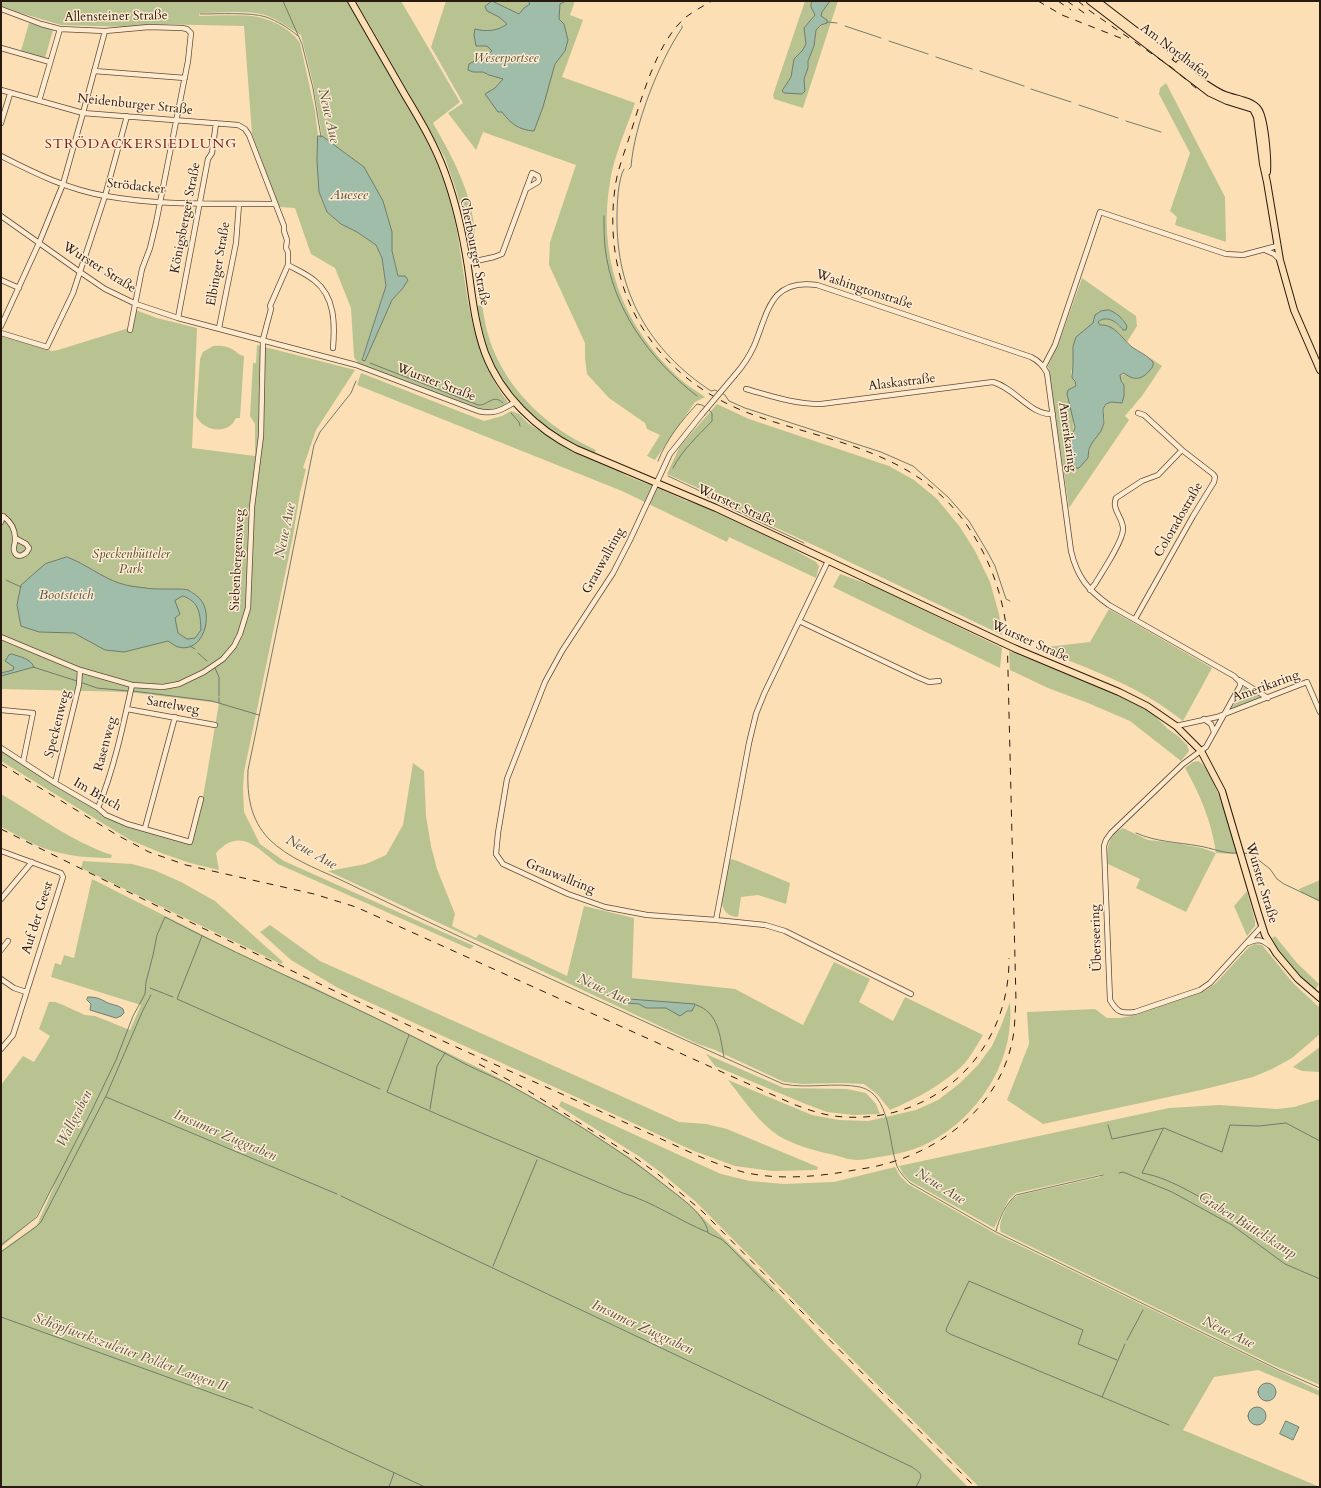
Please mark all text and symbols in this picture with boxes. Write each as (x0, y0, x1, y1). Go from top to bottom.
street label: Allensteiner Straße (64, 8, 168, 26)
street label: Am Nordhafen (1137, 21, 1213, 83)
park label: Weserportsee (474, 51, 538, 67)
water label: Neue Aue (314, 87, 342, 145)
street label: Neidenburger Straße (77, 91, 193, 119)
district label: STRÖDACKERSIEDLUNG (45, 137, 237, 153)
street label: Königsberger Straße (168, 161, 204, 275)
street label: Strödacker (106, 176, 166, 198)
water label: Auesee (330, 188, 368, 204)
street label: Cherbourger Straße (456, 197, 492, 307)
street label: Elbinger Straße (204, 221, 234, 307)
street label: Wurster Straße (59, 239, 139, 297)
street label: Washingtonstraße (814, 267, 914, 313)
street label: Wurster Straße (394, 361, 478, 405)
street label: Alaskastraße (868, 371, 936, 395)
street label: Amerikaring (1054, 401, 1080, 473)
street label: Coloradostraße (1151, 480, 1207, 560)
street label: Wurster Straße (695, 482, 777, 530)
water label: Neue Aue (272, 502, 300, 560)
street label: Siebenbergensweg (228, 508, 248, 612)
street label: Grauwallring (579, 525, 629, 597)
park label: Speckenbütteler Park (92, 547, 170, 578)
water label: Bootsteich (39, 588, 93, 604)
street label: Wurster Straße (989, 618, 1071, 666)
street label: Amerikaring (1230, 668, 1302, 706)
street label: Speckenweg (42, 689, 74, 759)
street label: Sattelweg (145, 694, 201, 718)
street label: Rasenweg (91, 715, 121, 773)
street label: Im Bruch (70, 775, 124, 815)
water label: Neue Aue (283, 832, 339, 874)
street label: Wurster Straße (1241, 841, 1281, 925)
street label: Grauwallring (523, 856, 597, 898)
street label: Auf der Geest (19, 880, 57, 956)
street label: Überseering (1088, 904, 1106, 972)
water label: Neue Aue (574, 971, 632, 1009)
water label: Wallgraben (54, 1088, 96, 1150)
water label: Imsumer Zuggraben (171, 1107, 279, 1165)
water label: Neue Aue (912, 1165, 968, 1209)
water label: Graben Büttelskamp (1195, 1189, 1299, 1263)
water label: Imsumer Zuggraben (589, 1297, 695, 1359)
water label: Schöpfwerkszuleiter Polder Langen II (31, 1310, 229, 1396)
water label: Neue Aue (1199, 1313, 1257, 1353)

